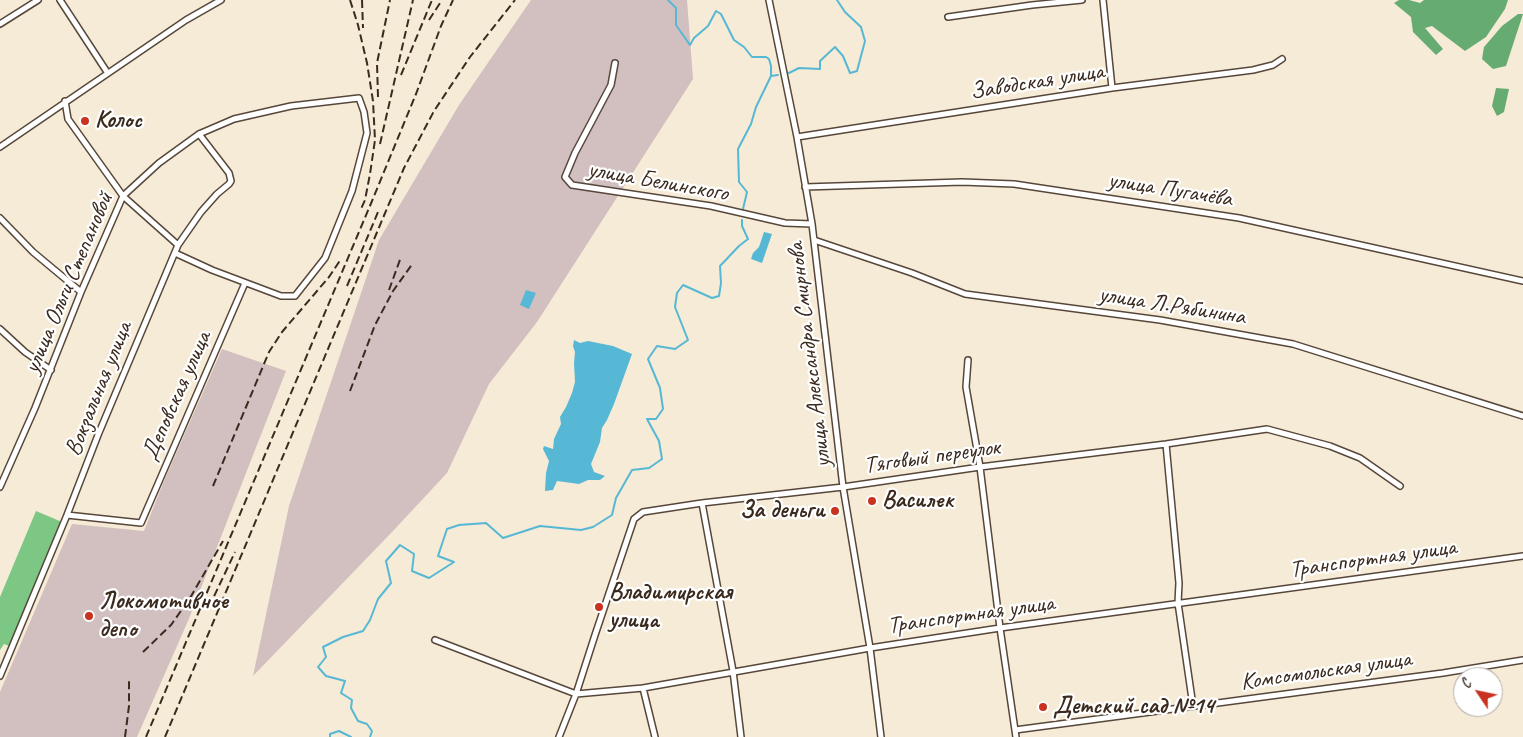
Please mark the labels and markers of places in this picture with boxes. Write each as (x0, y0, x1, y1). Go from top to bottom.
place label: Колос (95, 107, 142, 135)
marker: Колос (79, 115, 91, 127)
place label: Василек (882, 487, 953, 515)
marker: Василек (866, 495, 878, 507)
place label: За деньги (740, 497, 825, 525)
marker: За деньги (829, 505, 841, 517)
place label: Владимирская улица (609, 579, 732, 635)
place label: Локомотивное депо (99, 588, 228, 644)
marker: Владимирская улица (593, 601, 605, 613)
marker: Локомотивное депо (83, 610, 95, 622)
place label: Детский сад №14 (1053, 693, 1214, 721)
marker: Детский сад №14 (1037, 701, 1049, 713)

